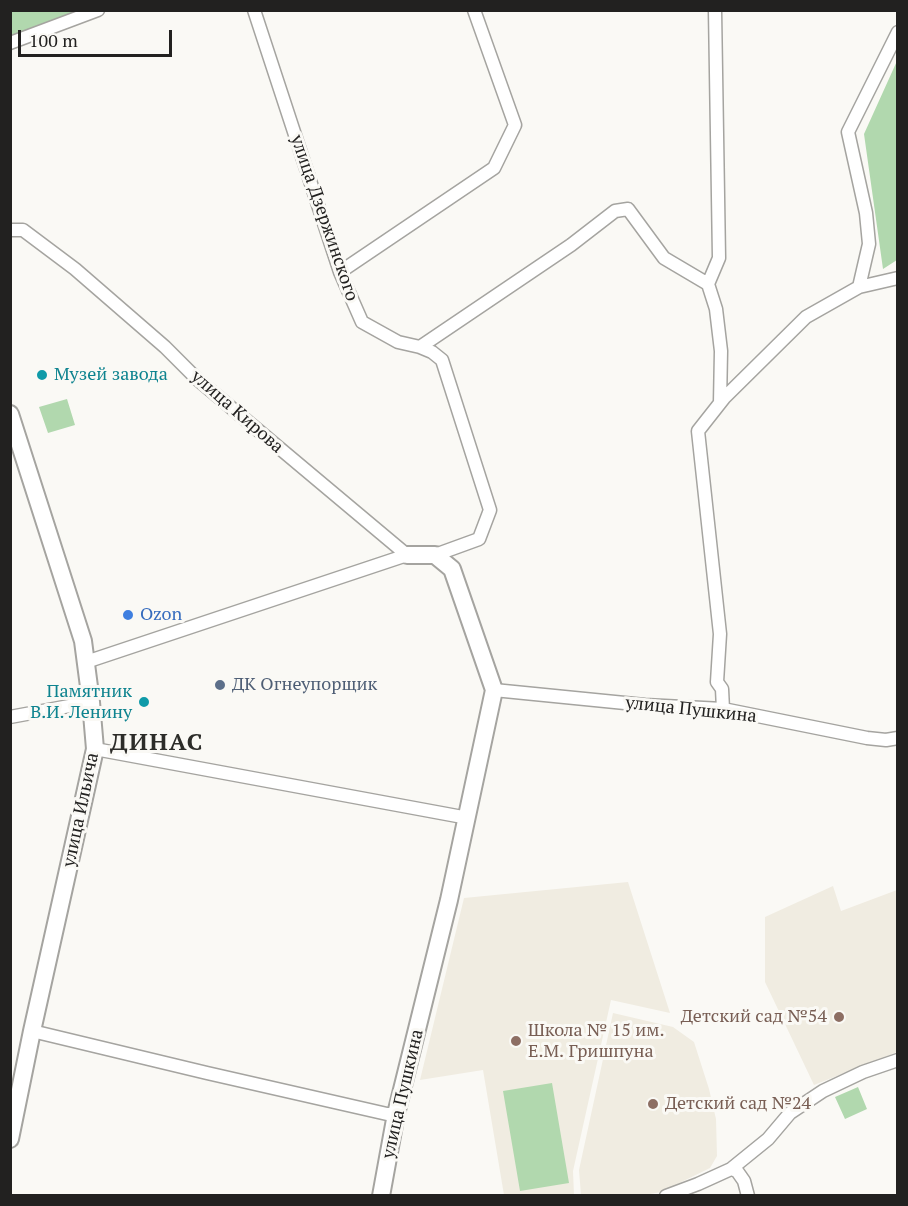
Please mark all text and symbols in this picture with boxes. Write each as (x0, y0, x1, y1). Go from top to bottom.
scale bar (21, 18, 176, 56)
text: 100 m (29, 28, 78, 52)
street label: улица Дзержинского (285, 132, 363, 304)
place label: Музей завода (54, 364, 168, 386)
street label: улица Кирова (186, 366, 288, 458)
marker: Музей завода (35, 368, 49, 382)
place label: Ozon (140, 604, 182, 626)
marker: Ozon (121, 608, 135, 622)
place label: ДК Огнеупорщик (232, 674, 377, 696)
marker: ДК Огнеупорщик (213, 678, 227, 692)
place label: Памятник В.И. Ленину (30, 681, 132, 724)
street label: улица Пушкина (624, 692, 758, 728)
marker: Памятник В.И. Ленину (137, 695, 151, 709)
district label: ДИНАС (110, 729, 204, 757)
street label: улица Ильича (58, 751, 104, 869)
place label: Детский сад №54 (681, 1006, 827, 1028)
marker: Детский сад №54 (832, 1010, 846, 1024)
place label: Школа № 15 им. Е.М. Гришпуна (528, 1020, 664, 1062)
street label: улица Пушкина (378, 1027, 428, 1161)
marker: Школа № 15 им. Е.М. Гришпуна (509, 1034, 523, 1048)
place label: Детский сад №24 (665, 1093, 811, 1115)
marker: Детский сад №24 (646, 1097, 660, 1111)

